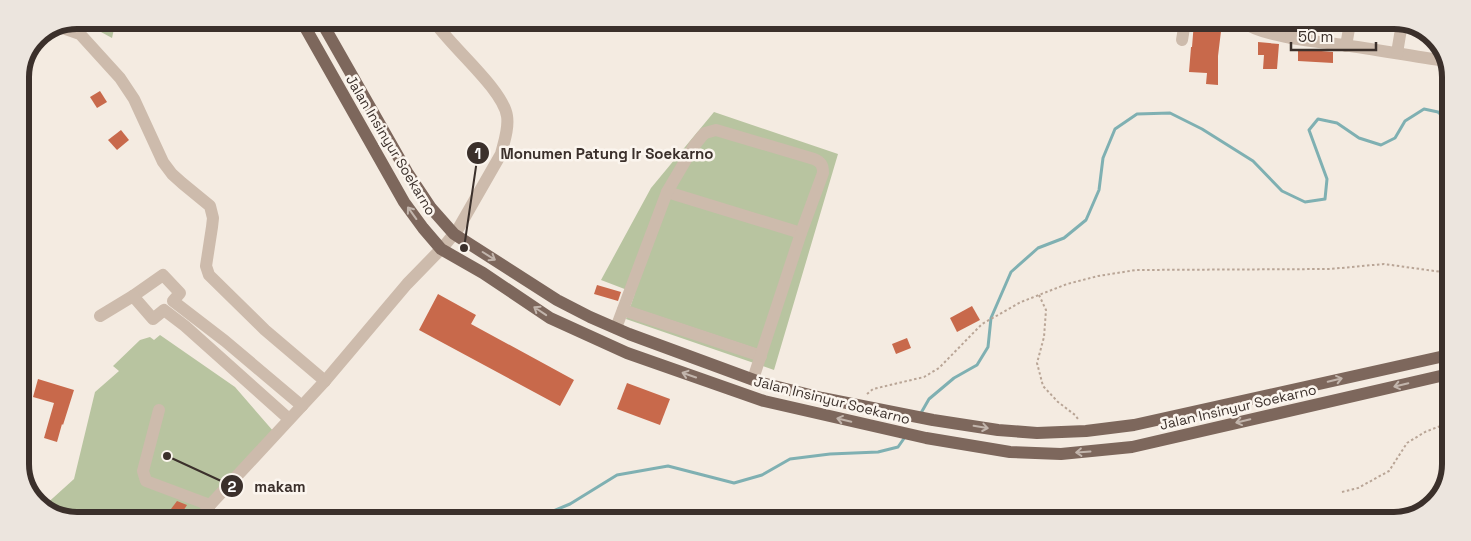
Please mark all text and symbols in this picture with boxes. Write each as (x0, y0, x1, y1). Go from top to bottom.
scale bar (1291, 20, 1376, 52)
text: 50 m (1298, 27, 1333, 46)
street label: Jalan Insinyur Soekarno (342, 72, 440, 218)
callout: Monumen Patung Ir Soekarno (465, 138, 723, 168)
text: 1 (475, 144, 481, 163)
text: Monumen Patung Ir Soekarno (500, 144, 714, 163)
one-way arrow (407, 206, 417, 220)
one-way arrow (482, 251, 496, 261)
one-way arrow (533, 306, 547, 316)
one-way arrow (681, 370, 697, 379)
street label: Jalan Insinyur Soekarno (752, 372, 912, 428)
one-way arrow (1327, 375, 1343, 384)
street label: Jalan Insinyur Soekarno (1158, 380, 1318, 434)
one-way arrow (1394, 381, 1410, 390)
one-way arrow (837, 415, 853, 424)
one-way arrow (1235, 417, 1251, 426)
one-way arrow (973, 422, 989, 432)
one-way arrow (1076, 448, 1092, 457)
callout: makam (219, 471, 315, 501)
text: 2 (228, 477, 237, 496)
text: makam (254, 477, 306, 496)

